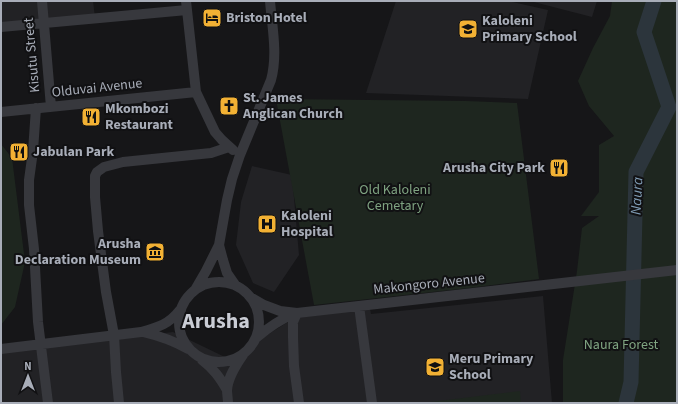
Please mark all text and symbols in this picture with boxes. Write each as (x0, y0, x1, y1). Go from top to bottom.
hotel icon: Briston Hotel (201, 7, 223, 29)
place label: Briston Hotel (226, 8, 307, 28)
place label: Kaloleni Primary School (482, 11, 577, 47)
street label: Kisutu Street (19, 16, 45, 93)
school or university icon: Kaloleni Primary School (457, 18, 479, 40)
street label: Olduvai Avenue (51, 73, 143, 103)
place label: St. James Anglican Church (242, 88, 343, 124)
church icon: St. James Anglican Church (218, 95, 240, 117)
place label: Mkombozi Restaurant (105, 99, 174, 135)
restaurant icon: Mkombozi Restaurant (80, 106, 102, 128)
restaurant icon: Jabulan Park (8, 141, 30, 163)
place label: Jabulan Park (33, 142, 114, 162)
restaurant icon: Arusha City Park (548, 157, 570, 179)
place label: Arusha City Park (442, 158, 545, 178)
water label: Naura (626, 176, 648, 216)
park label: Old Kaloleni Cemetary (359, 180, 431, 216)
place label: Kaloleni Hospital (281, 206, 333, 242)
hospital icon: Kaloleni Hospital (256, 213, 278, 235)
place label: Arusha Declaration Museum (15, 234, 141, 270)
museum icon: Arusha Declaration Museum (144, 241, 166, 263)
street label: Makongoro Avenue (372, 268, 486, 300)
district label: Arusha (181, 305, 250, 337)
park label: Naura Forest (584, 335, 658, 355)
place label: Meru Primary School (449, 349, 534, 385)
north arrow (8, 356, 48, 396)
school or university icon: Meru Primary School (424, 356, 446, 378)
text: N (24, 359, 32, 374)

